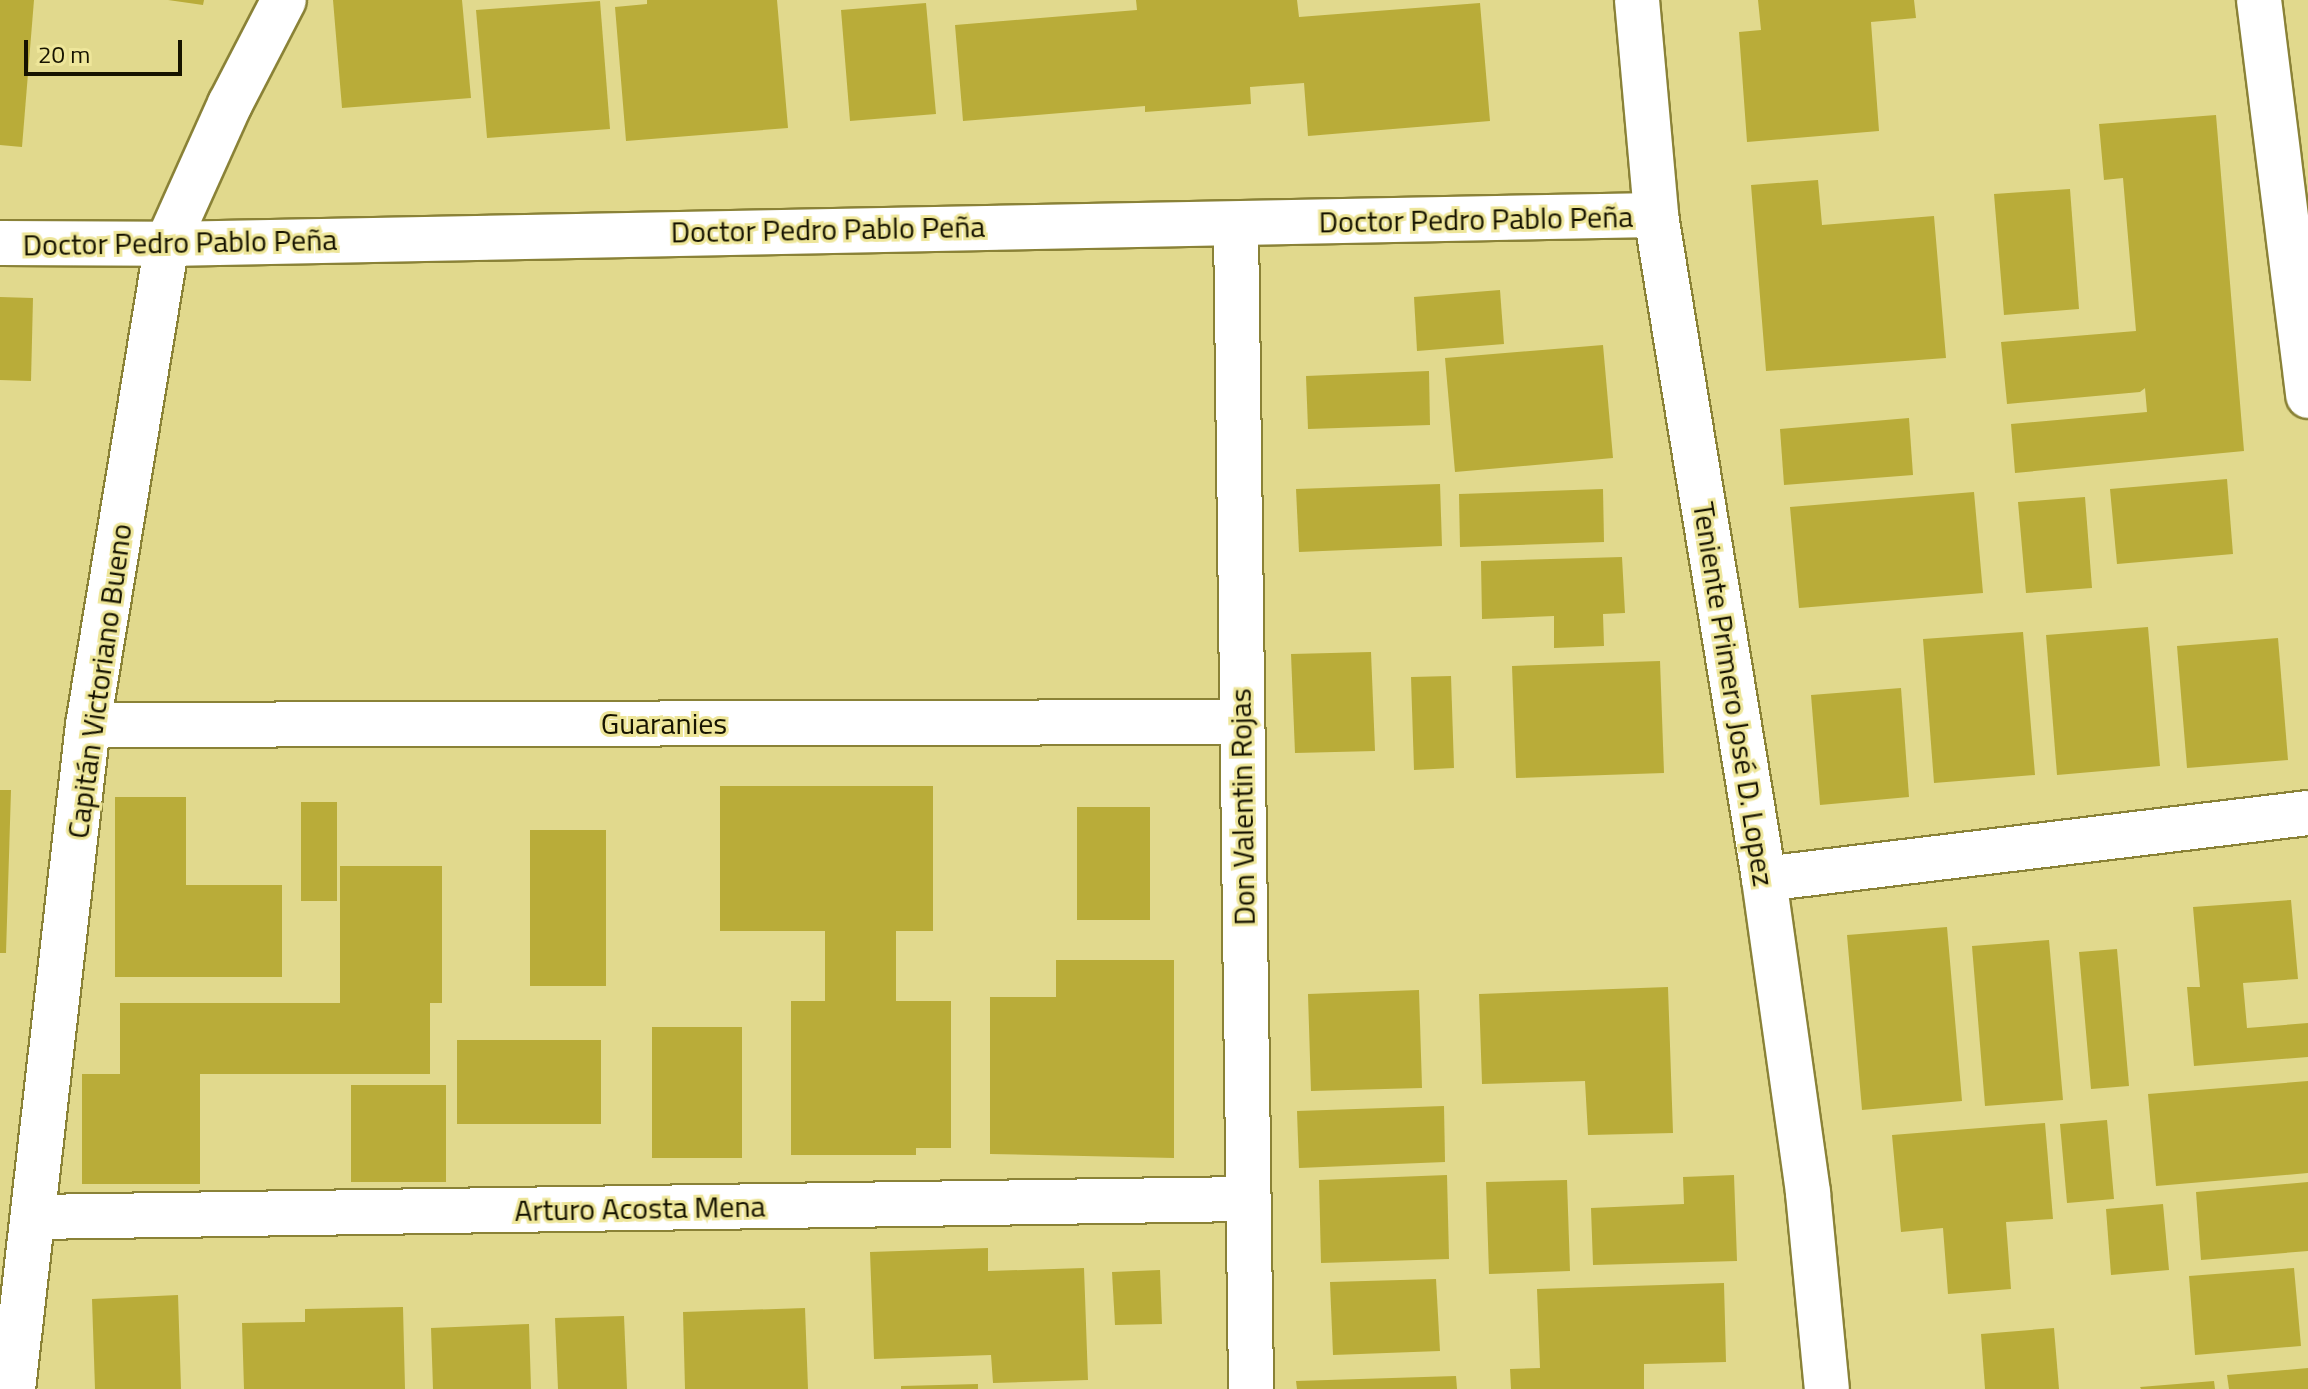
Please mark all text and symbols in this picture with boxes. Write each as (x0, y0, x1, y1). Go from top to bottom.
scale bar (28, 24, 186, 74)
text: 20 m (38, 36, 90, 72)
street label: Doctor Pedro Pablo Peña (1318, 198, 1634, 240)
street label: Doctor Pedro Pablo Peña (670, 208, 986, 250)
street label: Doctor Pedro Pablo Peña (22, 221, 338, 263)
street label: Teniente Primero José D. Lopez (1686, 499, 1782, 889)
street label: Capitán Victoriano Bueno (59, 521, 139, 841)
street label: Don Valentin Rojas (1222, 688, 1262, 926)
street label: Guaranies (601, 705, 727, 741)
street label: Arturo Acosta Mena (514, 1188, 766, 1228)

